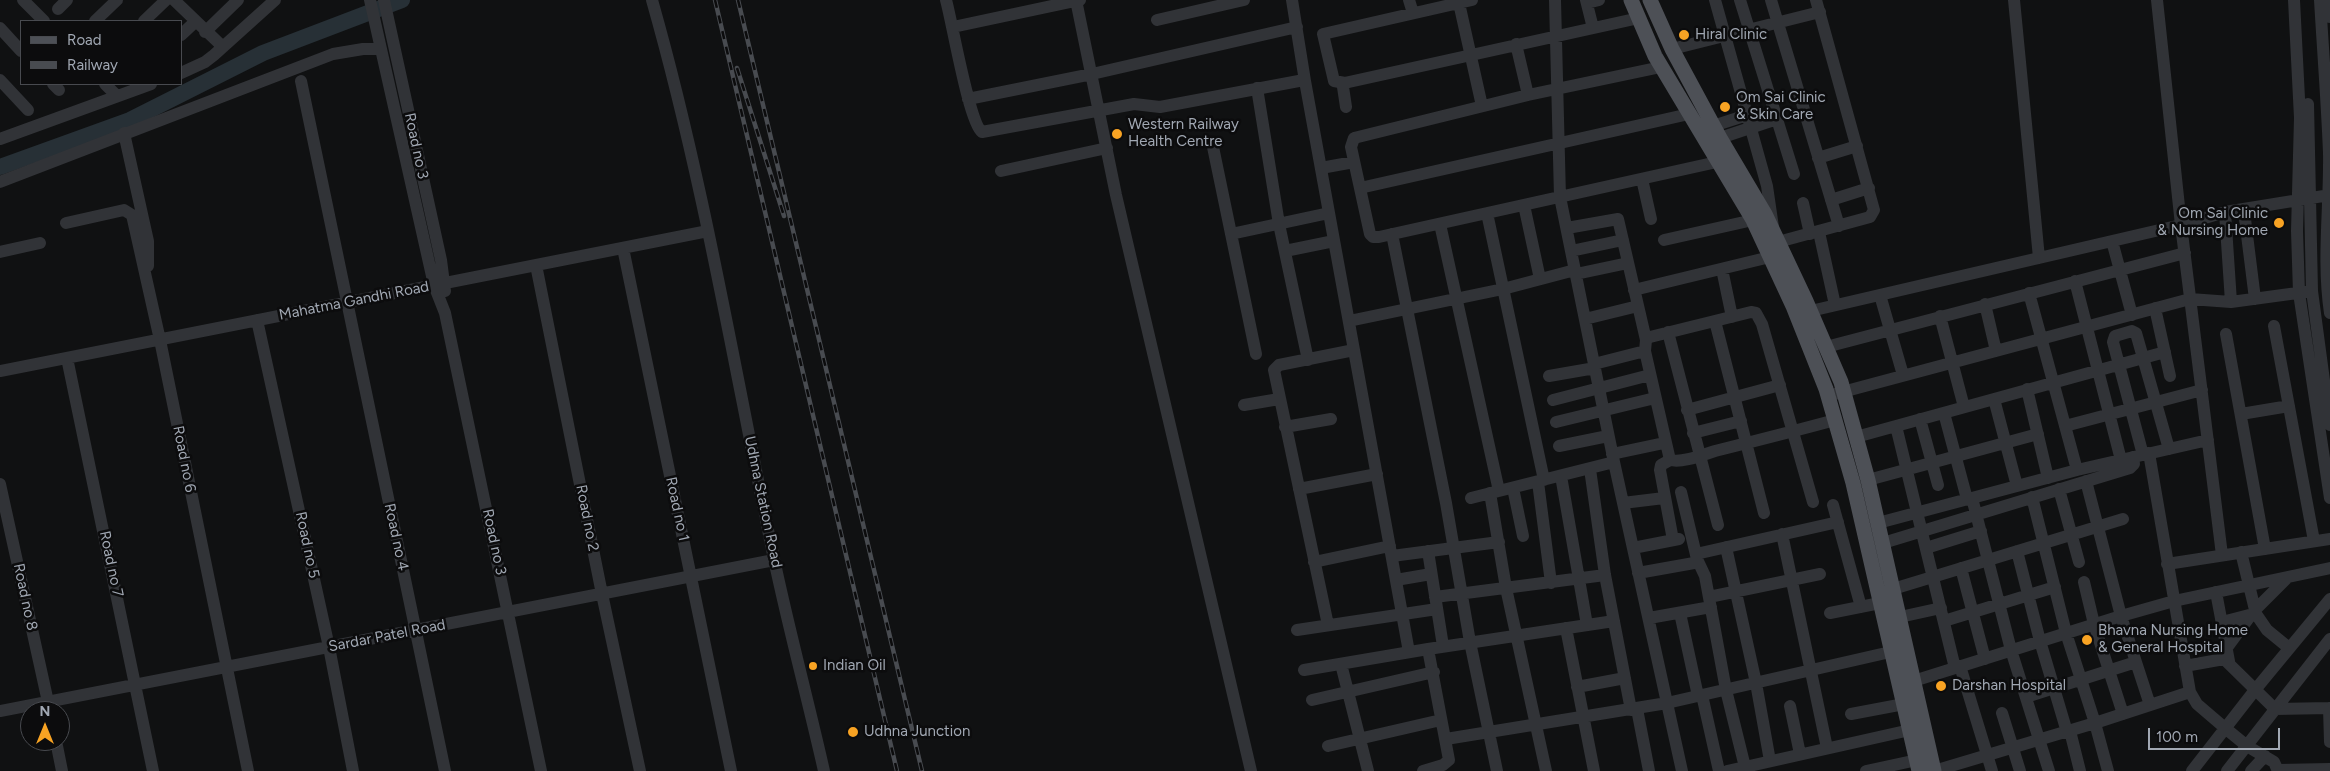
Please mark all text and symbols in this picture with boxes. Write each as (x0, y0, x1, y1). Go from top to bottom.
legend (20, 20, 182, 85)
place label: Hiral Clinic (1695, 26, 1767, 44)
marker: Hiral Clinic (1677, 28, 1691, 42)
text: Road (67, 31, 102, 49)
text: Railway (67, 56, 118, 74)
place label: Om Sai Clinic & Skin Care (1736, 89, 1826, 124)
marker: Om Sai Clinic & Skin Care (1718, 100, 1732, 114)
street label: Road no 3 (400, 111, 432, 181)
place label: Western Railway Health Centre (1128, 116, 1239, 151)
marker: Western Railway Health Centre (1110, 127, 1124, 141)
place label: Om Sai Clinic & Nursing Home (2157, 205, 2268, 240)
marker: Om Sai Clinic & Nursing Home (2272, 216, 2286, 230)
street label: Mahatma Gandhi Road (277, 278, 431, 324)
street label: Road no 6 (169, 424, 199, 494)
street label: Udhna Station Road (740, 434, 786, 570)
street label: Road no 1 (661, 475, 693, 543)
street label: Road no 2 (572, 483, 602, 553)
street label: Road no 4 (380, 502, 412, 572)
street label: Road no 3 (478, 507, 510, 577)
street label: Road no 5 (291, 510, 323, 580)
street label: Road no 7 (95, 529, 127, 599)
street label: Road no 8 (9, 562, 41, 632)
street label: Sardar Patel Road (327, 616, 447, 656)
place label: Bhavna Nursing Home & General Hospital (2098, 622, 2248, 657)
marker: Bhavna Nursing Home & General Hospital (2080, 633, 2094, 647)
place label: Indian Oil (823, 657, 886, 675)
marker: Indian Oil (807, 660, 819, 672)
place label: Darshan Hospital (1952, 677, 2066, 695)
marker: Darshan Hospital (1934, 679, 1948, 693)
north arrow (20, 701, 70, 751)
text: N (40, 703, 50, 720)
scale bar (2150, 718, 2282, 750)
place label: Udhna Junction (864, 723, 970, 741)
marker: Udhna Junction (846, 725, 860, 739)
text: 100 m (2156, 728, 2198, 746)

